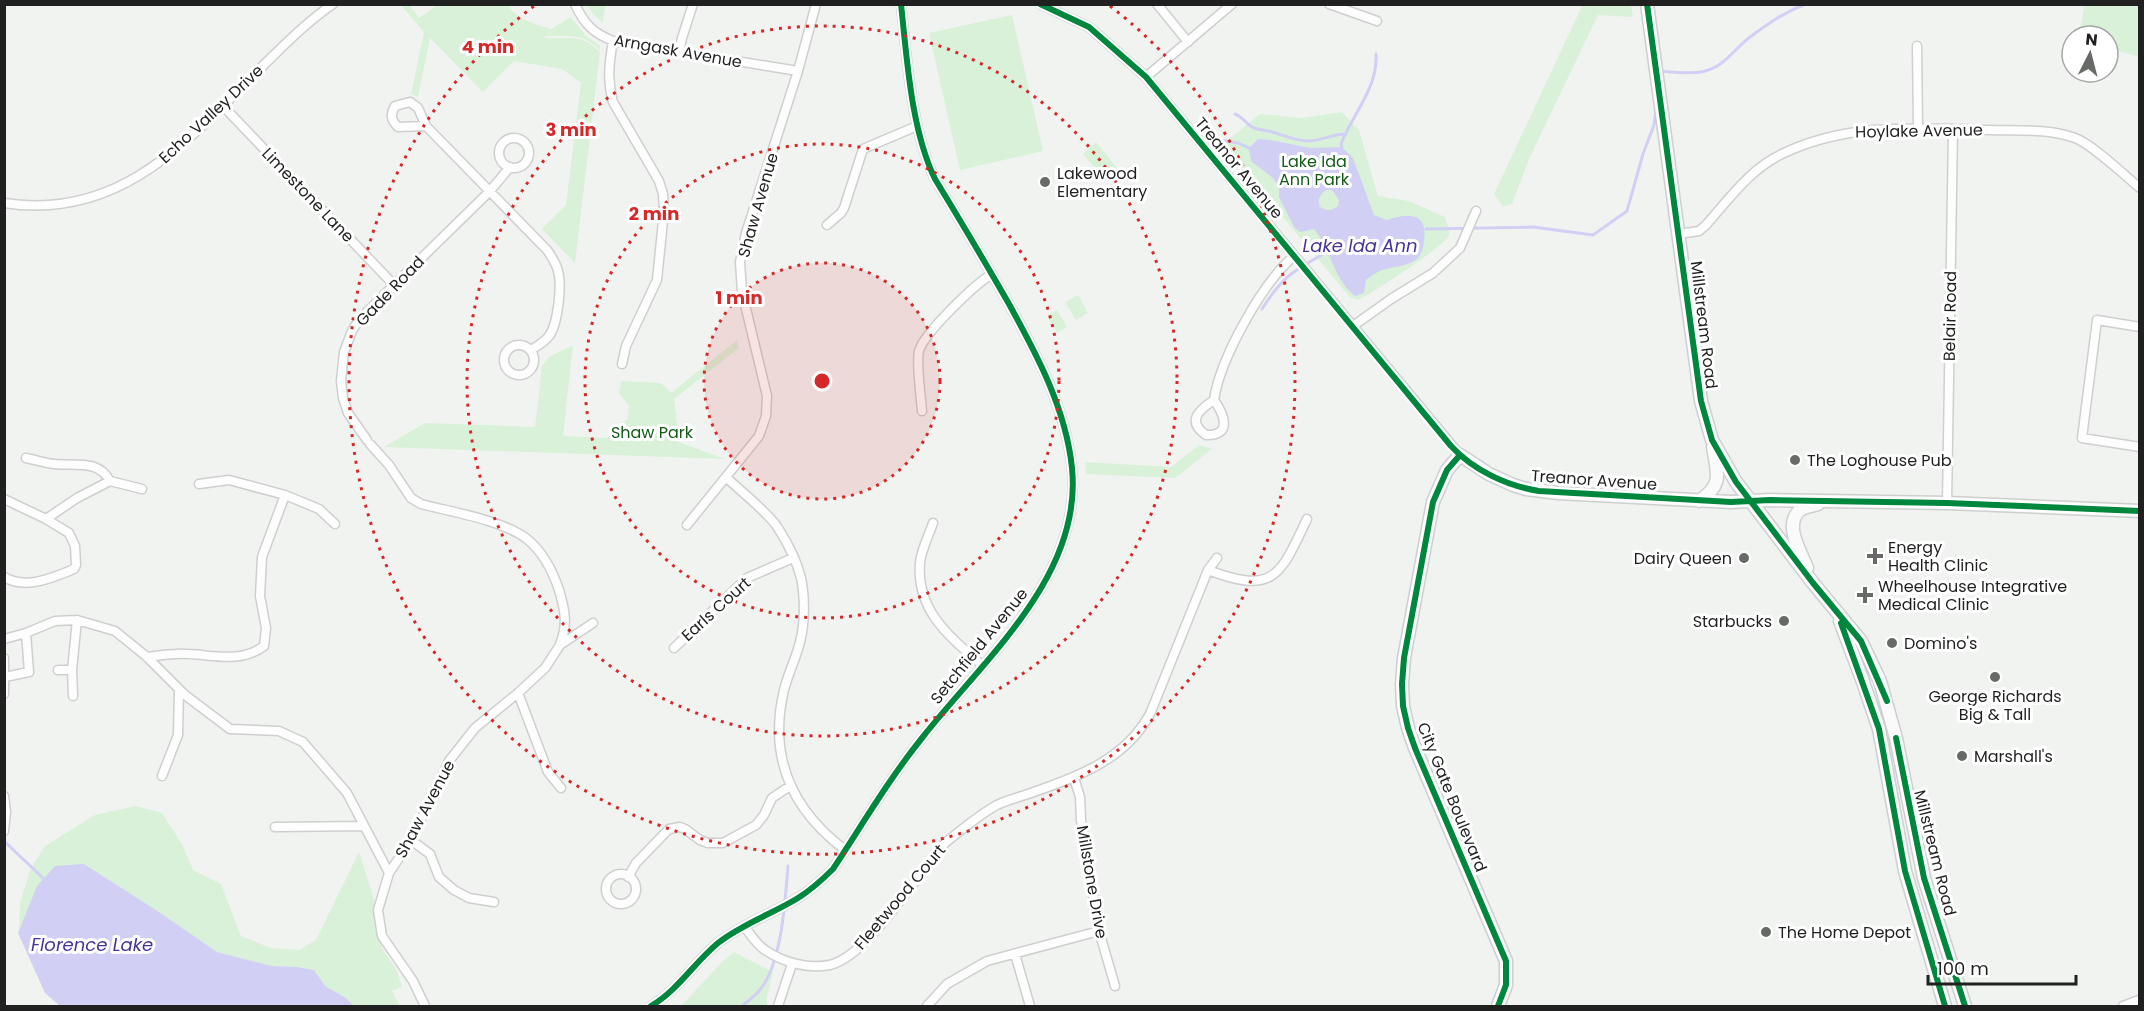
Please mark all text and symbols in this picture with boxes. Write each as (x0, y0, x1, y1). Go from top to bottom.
north arrow (2060, 24, 2120, 84)
street label: Arngask Avenue (612, 28, 744, 74)
text: N (2084, 28, 2099, 52)
text: 4 min (462, 34, 514, 59)
street label: Echo Valley Drive (154, 59, 268, 169)
street label: Treanor Avenue (1190, 112, 1288, 224)
text: 3 min (545, 117, 597, 142)
street label: Hoylake Avenue (1855, 118, 1983, 144)
street label: Limestone Lane (257, 142, 359, 248)
street label: Shaw Avenue (732, 150, 784, 260)
park label: Lake Ida Ann Park (1279, 150, 1350, 191)
place label: Lakewood Elementary (1057, 162, 1147, 203)
marker: Lakewood Elementary (1038, 175, 1052, 189)
text: 2 min (629, 201, 679, 226)
water label: Lake Ida Ann (1302, 233, 1418, 258)
street label: Gade Road (351, 251, 429, 331)
street label: Millstream Road (1685, 260, 1723, 390)
street label: Belair Road (1938, 271, 1962, 361)
text: 1 min (715, 285, 763, 310)
centre of rings (812, 371, 832, 391)
park label: Shaw Park (611, 421, 694, 444)
place label: The Loghouse Pub (1807, 449, 1952, 472)
marker: The Loghouse Pub (1788, 453, 1802, 467)
street label: Treanor Avenue (1530, 464, 1658, 496)
place label: Energy Health Clinic (1888, 536, 1988, 577)
place label: Dairy Queen (1634, 547, 1732, 570)
marker: Energy Health Clinic (1866, 547, 1884, 565)
marker: Dairy Queen (1737, 551, 1751, 565)
street label: Earls Court (676, 572, 756, 646)
place label: Wheelhouse Integrative Medical Clinic (1878, 575, 2067, 616)
street label: Setchfield Avenue (925, 583, 1033, 709)
marker: Wheelhouse Integrative Medical Clinic (1856, 586, 1874, 604)
place label: Starbucks (1693, 610, 1772, 633)
marker: Starbucks (1777, 614, 1791, 628)
place label: Domino's (1904, 632, 1977, 655)
marker: Domino's (1885, 636, 1899, 650)
marker: George Richards Big & Tall (1988, 670, 2002, 684)
place label: George Richards Big & Tall (1928, 685, 2062, 726)
street label: City Gate Boulevard (1411, 719, 1493, 875)
place label: Marshall's (1974, 745, 2053, 768)
marker: Marshall's (1955, 749, 1969, 763)
street label: Shaw Avenue (390, 756, 461, 862)
street label: Millstream Road (1908, 788, 1962, 918)
street label: Millstone Drive (1071, 824, 1113, 940)
street label: Fleetwood Court (849, 839, 951, 955)
place label: The Home Depot (1778, 921, 1911, 944)
marker: The Home Depot (1759, 925, 1773, 939)
water label: Florence Lake (31, 932, 153, 957)
scale bar (1928, 948, 2076, 986)
text: 100 m (1937, 956, 1989, 981)

